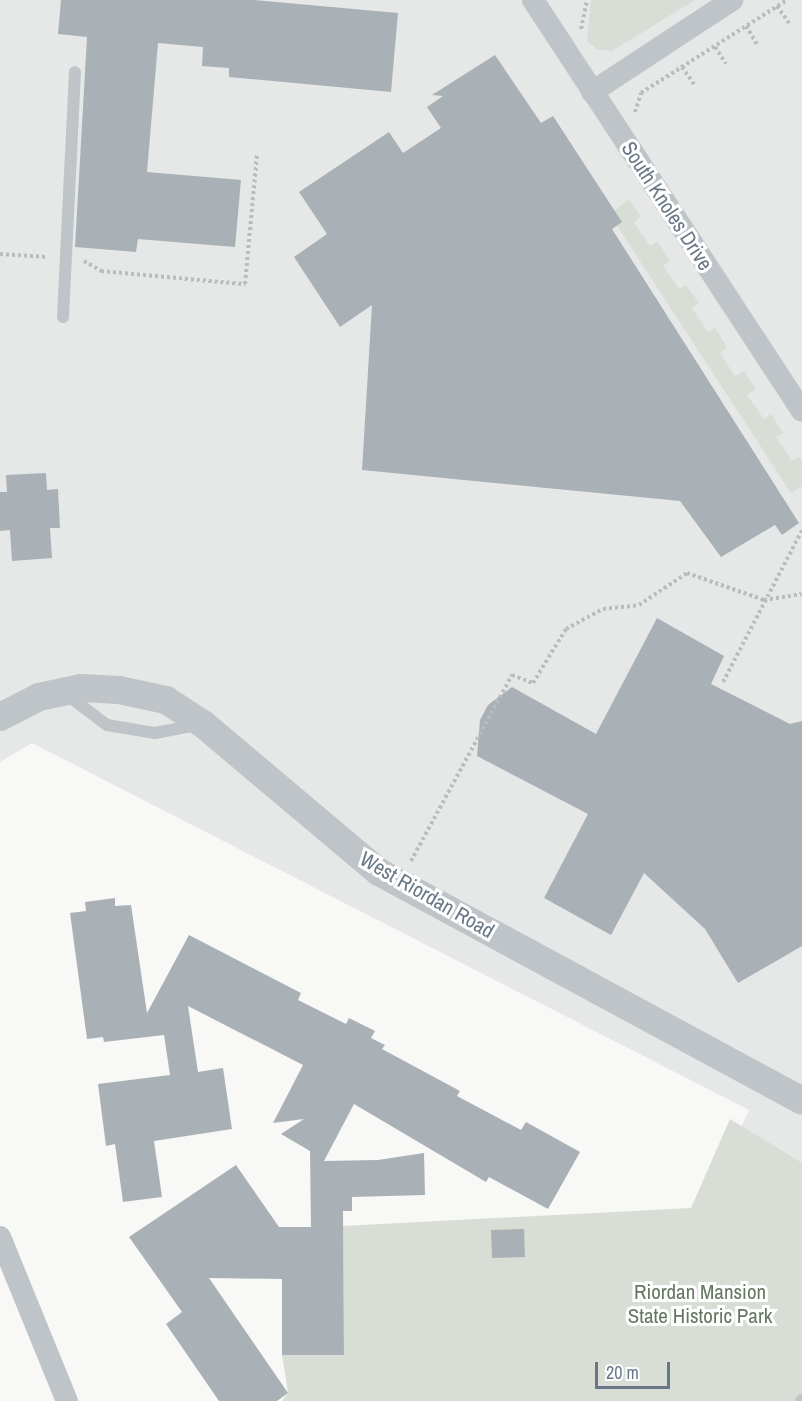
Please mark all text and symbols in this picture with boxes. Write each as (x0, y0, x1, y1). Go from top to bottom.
street label: South Knoles Drive (616, 137, 718, 275)
street label: West Riordan Road (355, 846, 499, 944)
park label: Riordan Mansion State Historic Park (628, 1279, 772, 1329)
scale bar (598, 1350, 673, 1388)
text: 20 m (606, 1360, 639, 1385)

